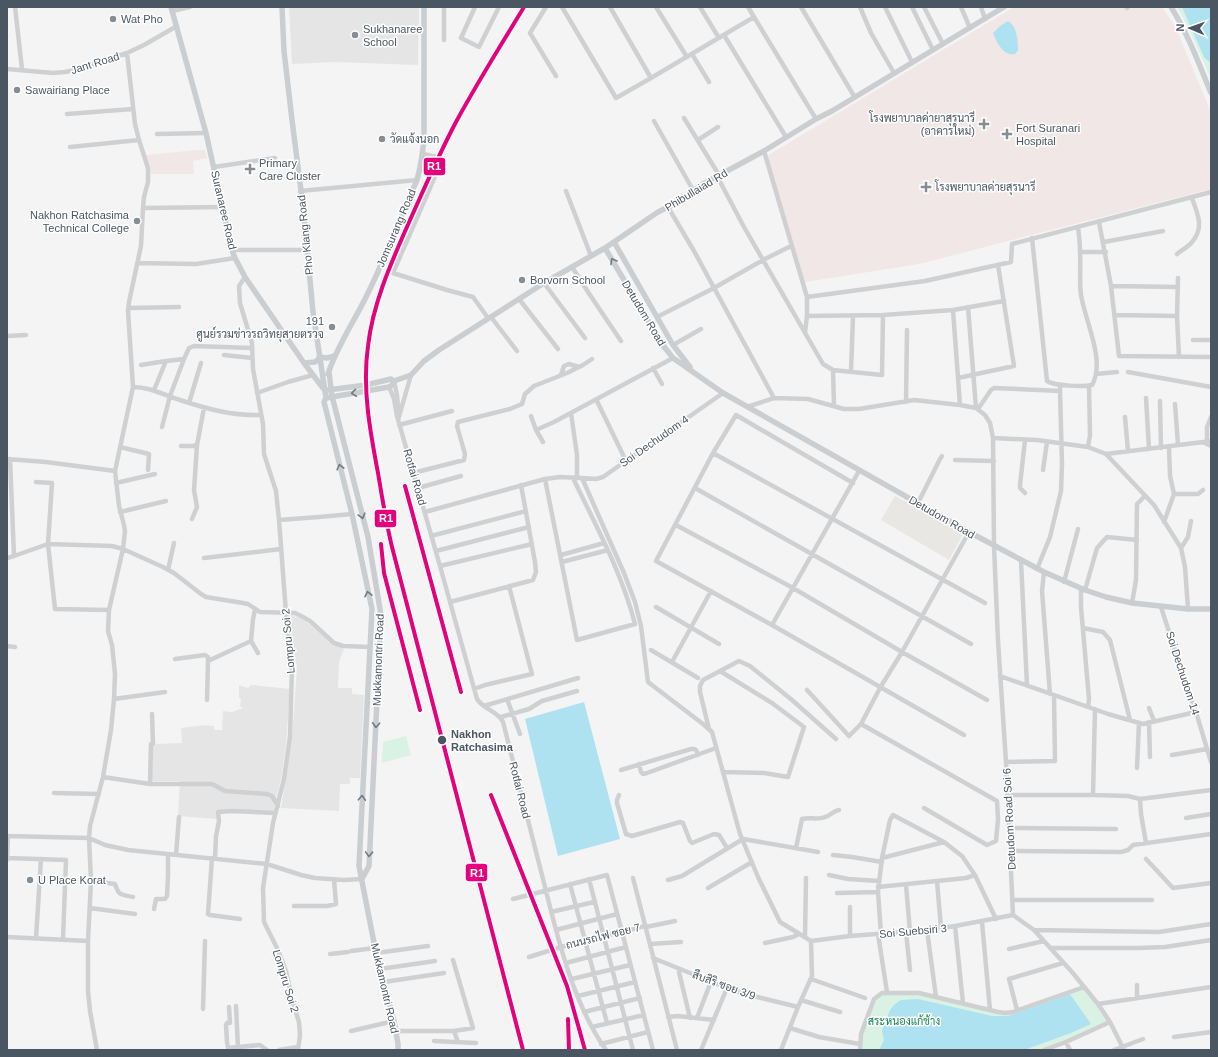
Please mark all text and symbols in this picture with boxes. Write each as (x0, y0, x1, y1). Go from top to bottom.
north arrow (1170, 8, 1210, 48)
place label: Wat Pho (121, 13, 163, 25)
marker: Wat Pho (108, 14, 118, 24)
place label: Sukhanaree School (363, 23, 422, 48)
text: N (1174, 23, 1186, 32)
marker: Sukhanaree School (350, 30, 360, 40)
street label: Jant Road (69, 50, 121, 76)
place label: Sawairiang Place (25, 84, 110, 96)
marker: Sawairiang Place (12, 85, 22, 95)
place label: โรงพยาบาลค่ายาสุรนารี (อาคารใหม่) (868, 110, 975, 137)
marker: โรงพยาบาลค่ายาสุรนารี (อาคารใหม่) (978, 118, 990, 130)
place label: Fort Suranari Hospital (1016, 122, 1080, 147)
marker: Fort Suranari Hospital (1001, 128, 1013, 140)
place label: วัดแจ้งนอก (390, 132, 439, 145)
marker: วัดแจ้งนอก (377, 134, 387, 144)
place label: Primary Care Cluster (259, 157, 321, 182)
line badge: R1 (423, 157, 446, 176)
text: R1 (427, 160, 441, 172)
marker: Primary Care Cluster (244, 163, 256, 175)
street label: Phibullaiad Rd (663, 167, 729, 213)
street label: Suranaree Road (209, 169, 239, 251)
place label: โรงพยาบาลค่ายสุรนารี (934, 179, 1035, 196)
marker: โรงพยาบาลค่ายสุรนารี (920, 181, 932, 193)
street label: Jomsurang Road (374, 187, 418, 269)
street label: Pho Klang Road (295, 195, 315, 275)
place label: Nakhon Ratchasima Technical College (30, 209, 130, 234)
marker: Nakhon Ratchasima Technical College (132, 216, 142, 226)
one-way arrow (611, 258, 618, 266)
place label: Borvorn School (530, 274, 605, 286)
marker: Borvorn School (517, 275, 527, 285)
street label: Detudom Road (620, 278, 668, 348)
place label: 191 ศูนย์รวมข่าวรถวิทยุสายตรวจ (196, 315, 324, 343)
marker: 191 ศูนย์รวมข่าวรถวิทยุสายตรวจ (327, 322, 337, 332)
one-way arrow (351, 388, 357, 397)
street label: Soi Dechudom 4 (617, 413, 691, 469)
street label: Rotfai Road (401, 447, 429, 507)
one-way arrow (336, 464, 345, 471)
street label: Detudom Road (907, 493, 977, 541)
line badge: R1 (374, 509, 397, 528)
one-way arrow (357, 512, 366, 519)
text: R1 (379, 512, 393, 524)
one-way arrow (365, 591, 373, 597)
street label: Lompru Soi 2 (279, 608, 297, 674)
street label: Mukkamontri Road (370, 614, 386, 706)
street label: Soi Dechudom 14 (1164, 630, 1202, 716)
one-way arrow (371, 722, 380, 728)
place label: Nakhon Ratchasima (451, 728, 514, 753)
marker: Nakhon Ratchasima (436, 734, 448, 746)
street label: Rotfai Road (507, 760, 533, 820)
street label: Detudom Road Soi 6 (1000, 768, 1018, 870)
one-way arrow (358, 795, 367, 801)
one-way arrow (365, 851, 374, 857)
line badge: R1 (465, 863, 488, 882)
text: R1 (470, 867, 484, 879)
place label: U Place Korat (38, 874, 106, 886)
marker: U Place Korat (25, 875, 35, 885)
street label: ถนนรถไฟ ซอย 7 (564, 919, 641, 951)
street label: Soi Suebsiri 3 (879, 922, 947, 940)
street label: Mukkamontri Road (369, 942, 401, 1034)
street label: Lompru Soi 2 (271, 948, 301, 1014)
street label: สืบสิริ ซอย 3/9 (691, 967, 757, 1002)
park label: สระหนองแก้ช้าง (868, 1014, 940, 1027)

